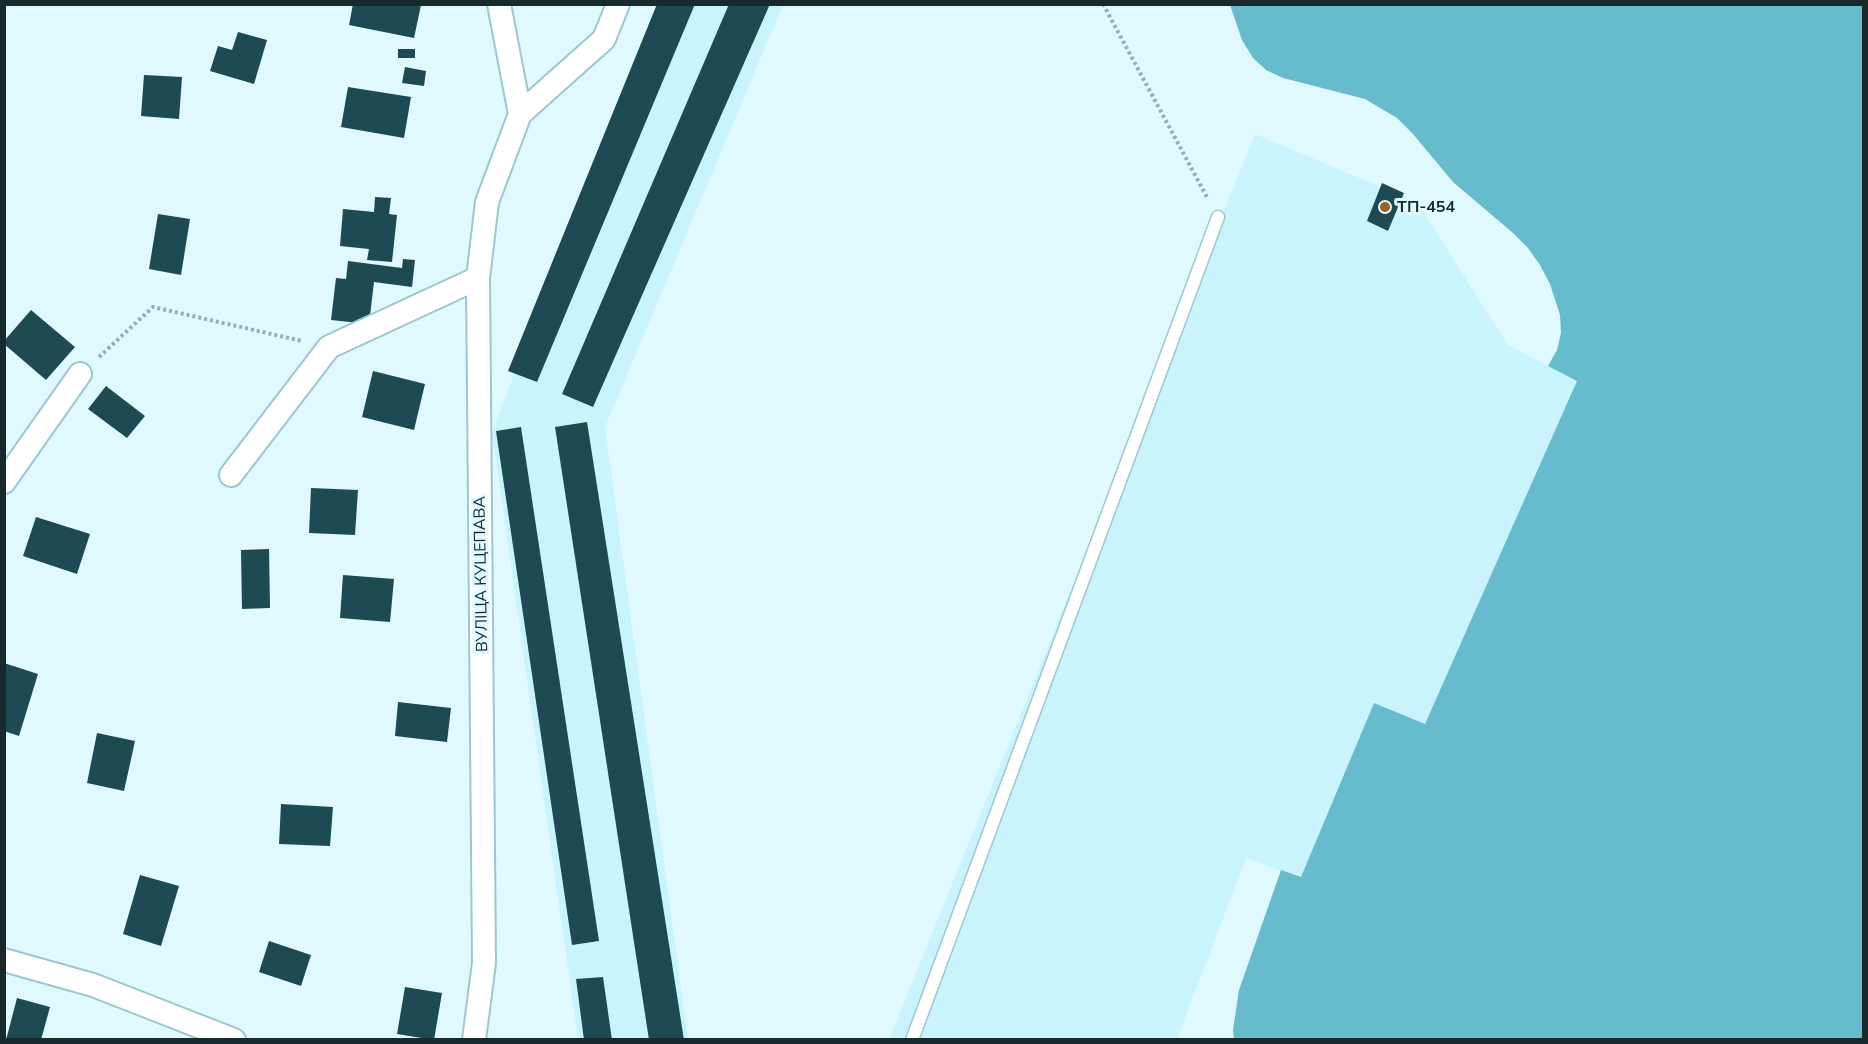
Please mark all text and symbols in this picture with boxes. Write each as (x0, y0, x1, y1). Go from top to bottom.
place label: ТП-454 (1397, 197, 1455, 217)
marker: ТП-454 (1378, 200, 1392, 214)
street label: ВУЛІЦА КУЦЕПАВА (470, 496, 492, 652)

